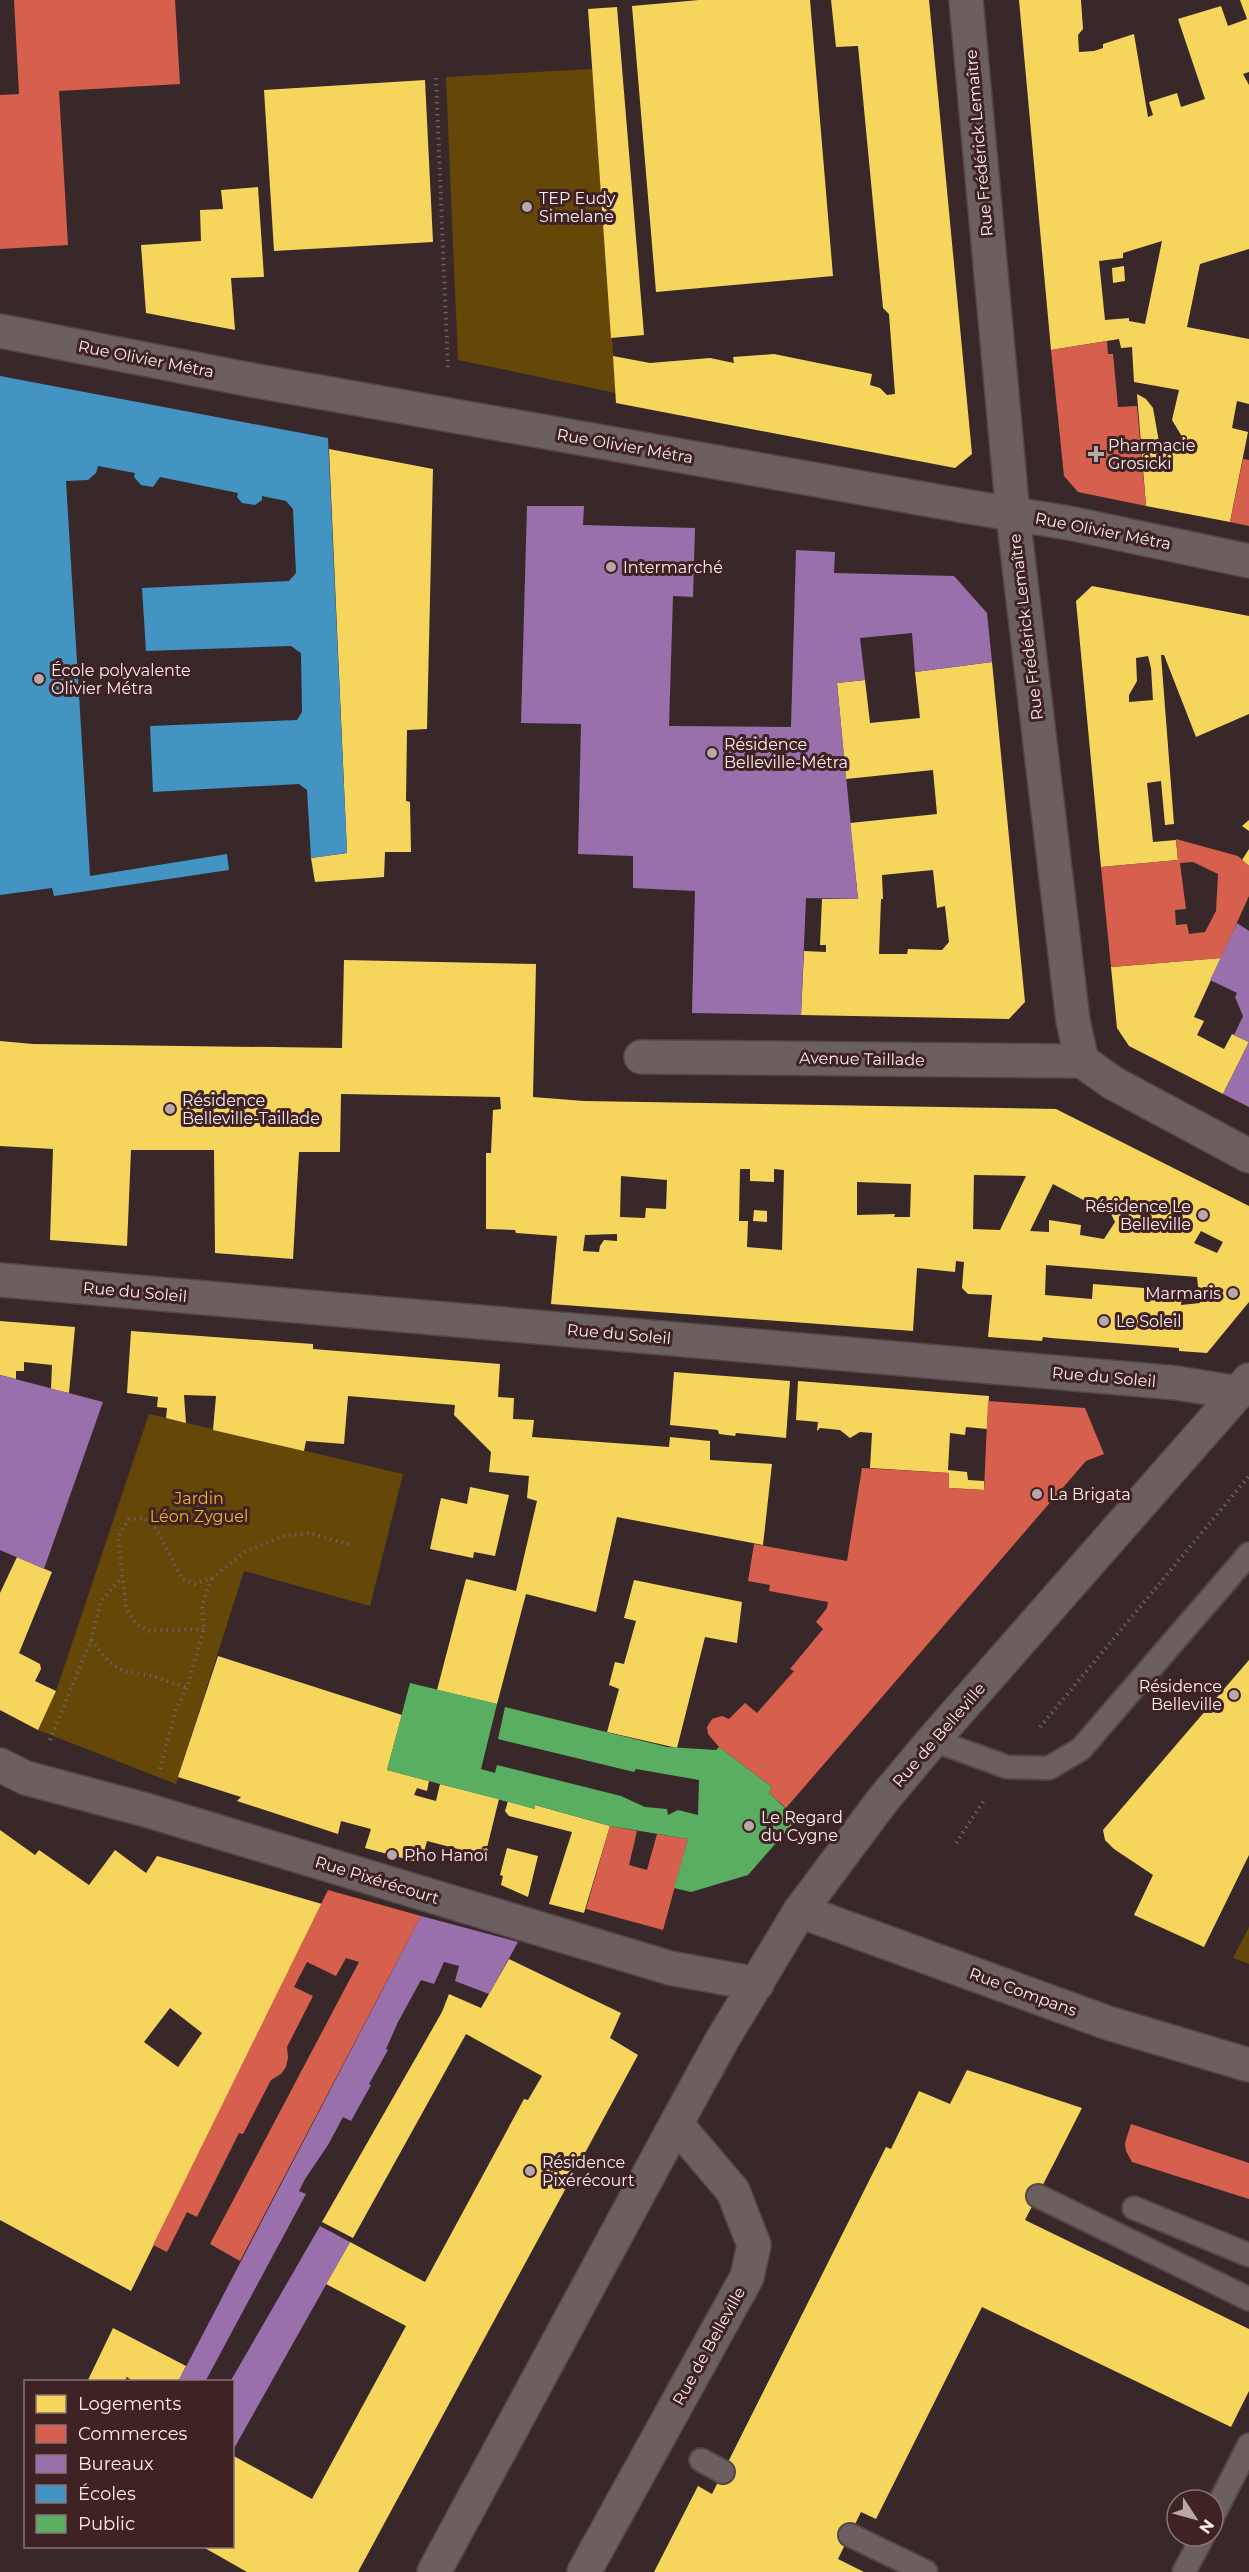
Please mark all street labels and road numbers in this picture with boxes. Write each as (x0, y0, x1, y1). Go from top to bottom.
street label: Rue Frédérick Lemaître (961, 49, 997, 237)
street label: Rue Olivier Métra (76, 336, 216, 382)
street label: Rue Olivier Métra (555, 425, 695, 467)
street label: Rue Olivier Métra (1033, 508, 1173, 554)
street label: Rue Frédérick Lemaître (1005, 533, 1047, 721)
street label: Avenue Taillade (799, 1048, 925, 1070)
street label: Rue du Soleil (82, 1278, 188, 1306)
street label: Rue du Soleil (566, 1320, 672, 1348)
street label: Rue du Soleil (1051, 1363, 1157, 1391)
street label: Rue de Belleville (889, 1679, 989, 1791)
street label: Rue Pixérécourt (313, 1852, 442, 1908)
street label: Rue Compans (967, 1964, 1080, 2020)
street label: Rue de Belleville (669, 2284, 749, 2408)

